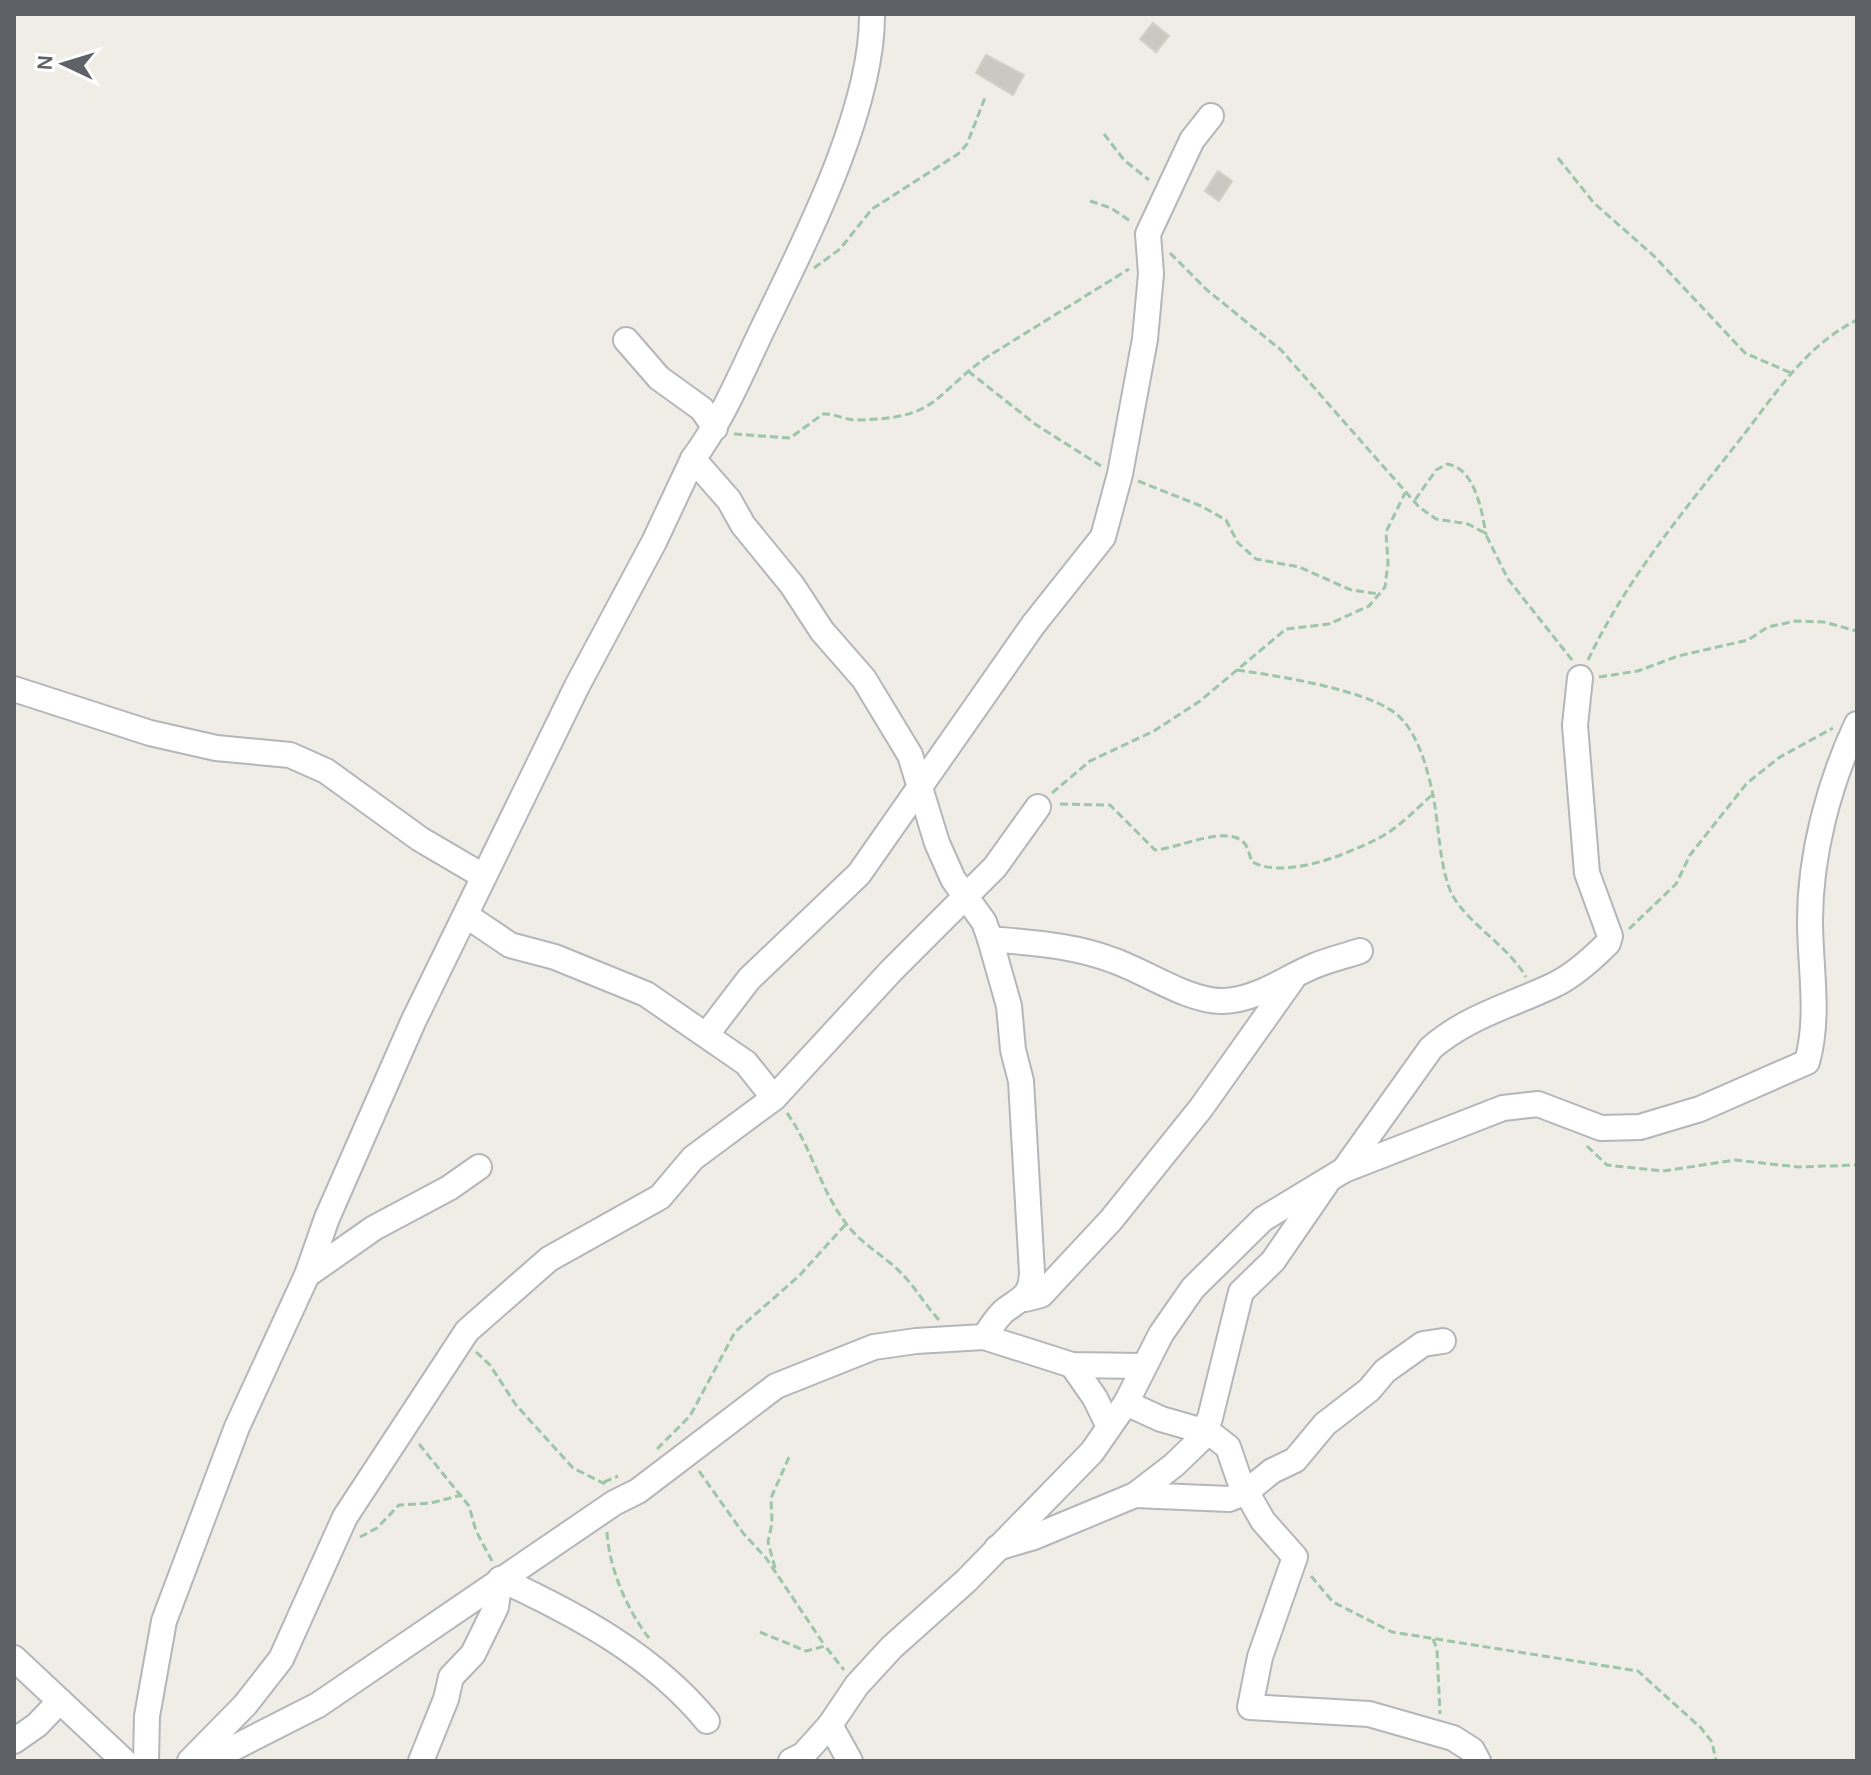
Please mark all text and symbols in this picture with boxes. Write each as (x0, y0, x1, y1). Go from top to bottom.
north arrow (24, 24, 104, 104)
text: N (32, 54, 59, 71)

